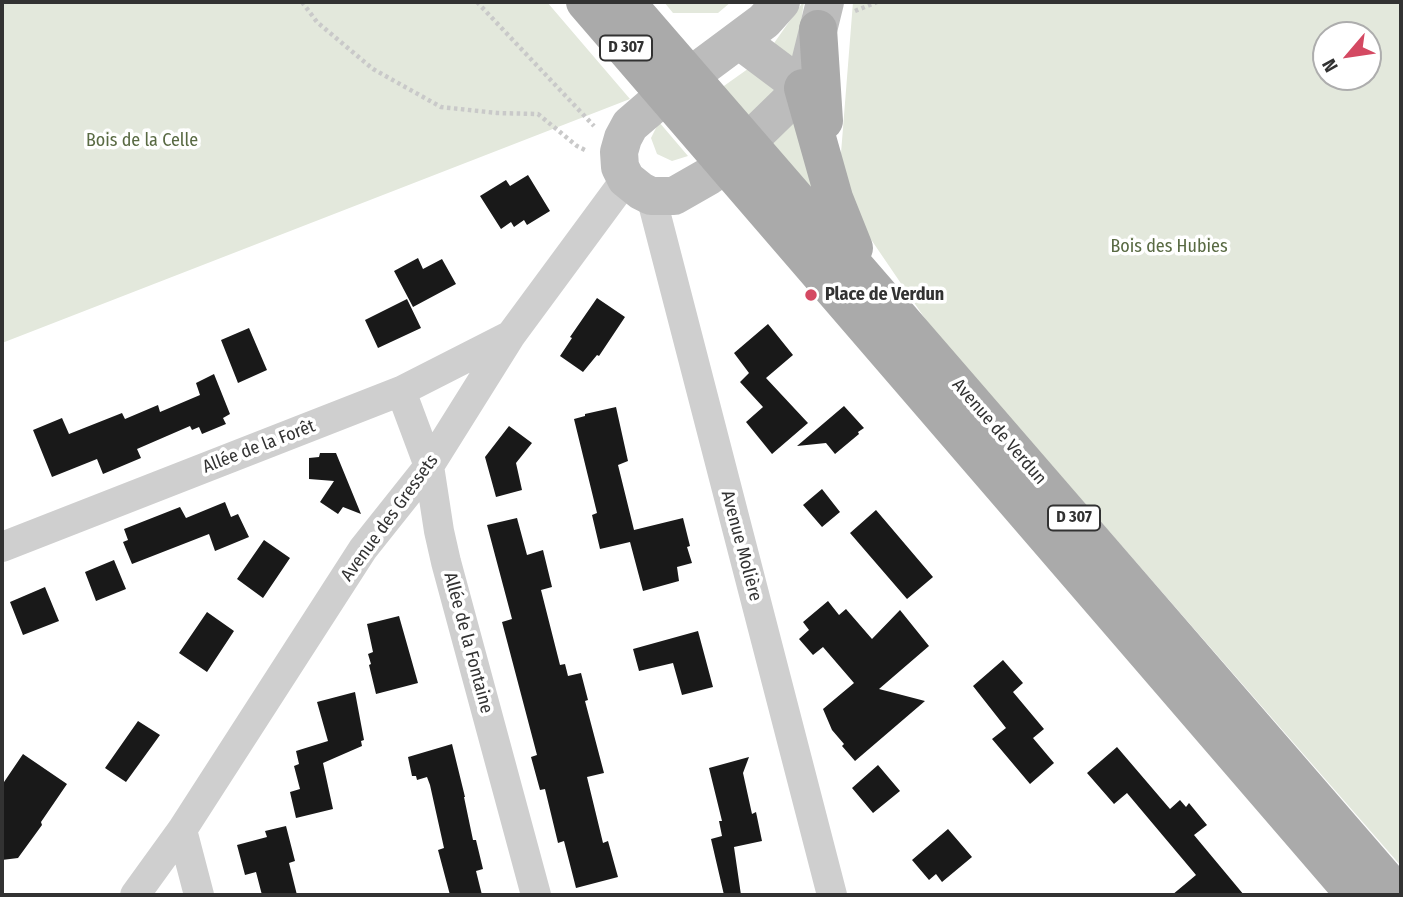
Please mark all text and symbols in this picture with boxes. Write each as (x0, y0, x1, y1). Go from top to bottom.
north arrow (1312, 21, 1382, 91)
road number: D 307 (600, 36, 652, 60)
text: N (1317, 55, 1343, 76)
park label: Bois de la Celle (86, 130, 198, 152)
park label: Bois des Hubies (1110, 236, 1228, 258)
place label: Place de Verdun (825, 284, 944, 306)
marker: Place de Verdun (803, 287, 819, 303)
street label: Avenue de Verdun (947, 375, 1051, 489)
street label: Allée de la Forêt (200, 416, 318, 478)
street label: Avenue des Gressets (337, 450, 443, 586)
street label: Avenue Molière (716, 488, 766, 604)
road number: D 307 (1048, 505, 1100, 530)
street label: Allée de la Fontaine (439, 570, 497, 716)

